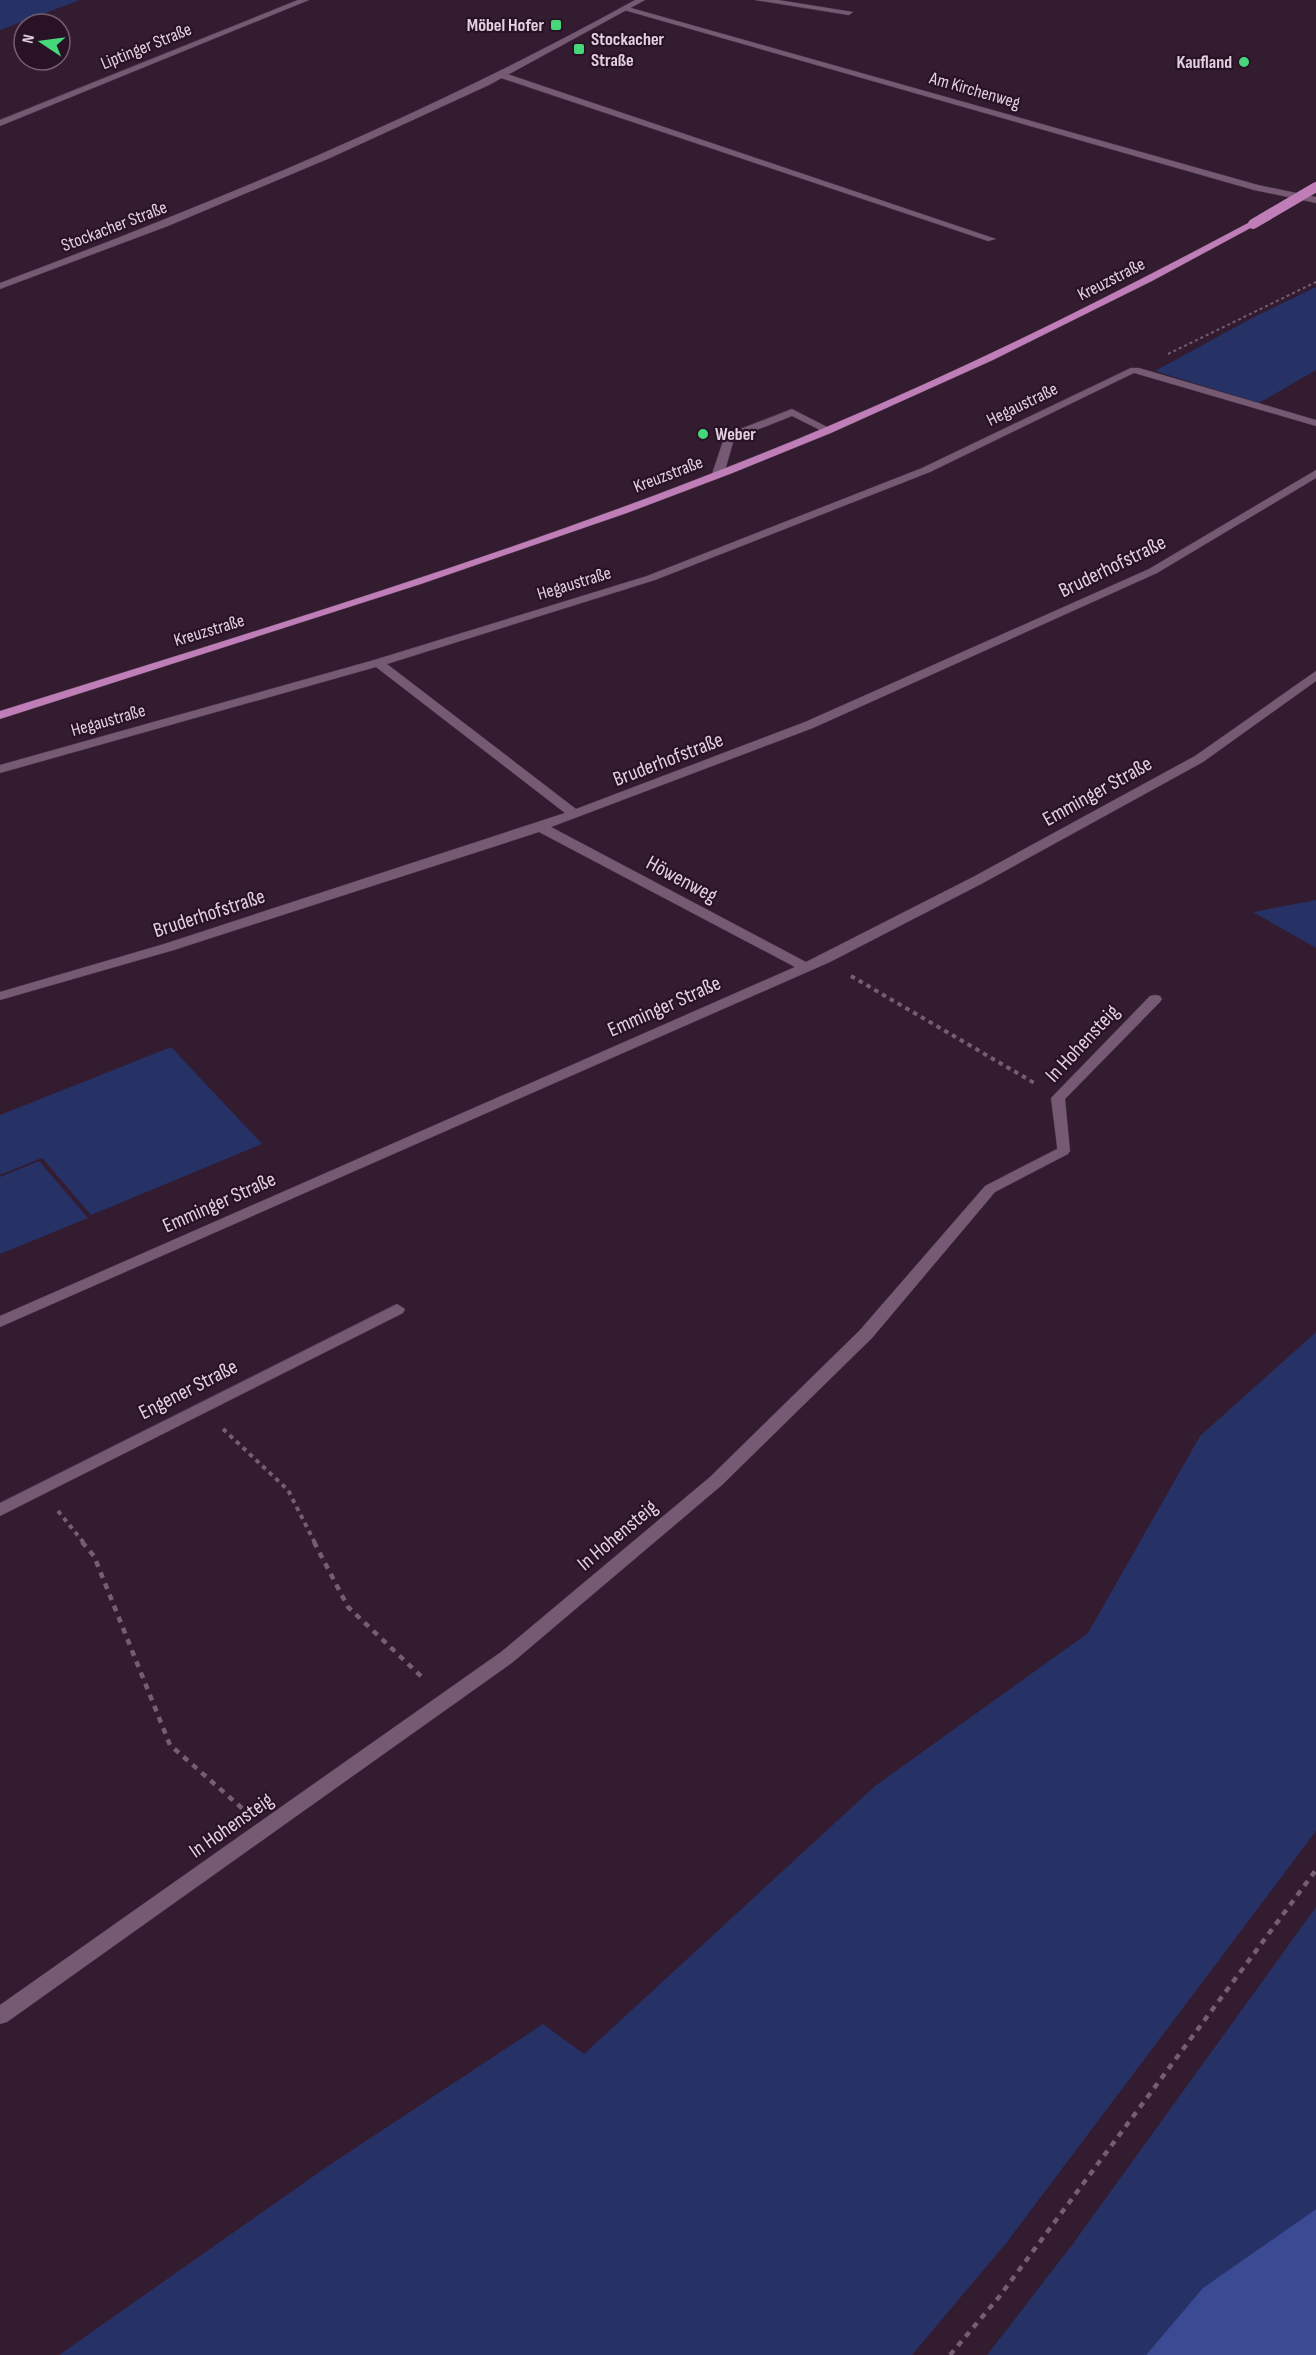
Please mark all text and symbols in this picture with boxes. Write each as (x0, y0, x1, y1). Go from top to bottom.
north arrow (12, 12, 72, 72)
place label: Möbel Hofer (467, 15, 544, 36)
marker: Möbel Hofer (549, 18, 563, 32)
street label: Liptinger Straße (98, 19, 195, 74)
place label: Stockacher Straße (591, 29, 665, 71)
text: N (19, 33, 39, 45)
marker: Stockacher Straße (572, 42, 586, 56)
place label: Kaufland (1176, 52, 1232, 73)
marker: Kaufland (1237, 55, 1251, 69)
street label: Am Kirchenweg (926, 67, 1023, 113)
street label: Stockacher Straße (58, 197, 170, 256)
street label: Kreuzstraße (1074, 254, 1148, 305)
street label: Hegaustraße (983, 378, 1061, 431)
place label: Weber (715, 424, 756, 445)
marker: Weber (696, 427, 710, 441)
street label: Kreuzstraße (630, 452, 706, 497)
street label: Bruderhofstraße (1055, 530, 1170, 603)
street label: Hegaustraße (535, 562, 614, 605)
street label: Kreuzstraße (171, 610, 247, 651)
street label: Hegaustraße (69, 700, 148, 741)
street label: Bruderhofstraße (610, 727, 727, 792)
street label: Emminger Straße (1038, 751, 1156, 832)
street label: Höwenweg (642, 850, 722, 909)
street label: Bruderhofstraße (150, 884, 268, 943)
street label: Emminger Straße (604, 970, 725, 1042)
street label: In Hohensteig (1040, 999, 1125, 1087)
street label: Emminger Straße (159, 1166, 280, 1238)
street label: Engener Straße (135, 1354, 242, 1425)
street label: In Hohensteig (572, 1495, 662, 1576)
street label: In Hohensteig (184, 1787, 278, 1863)

